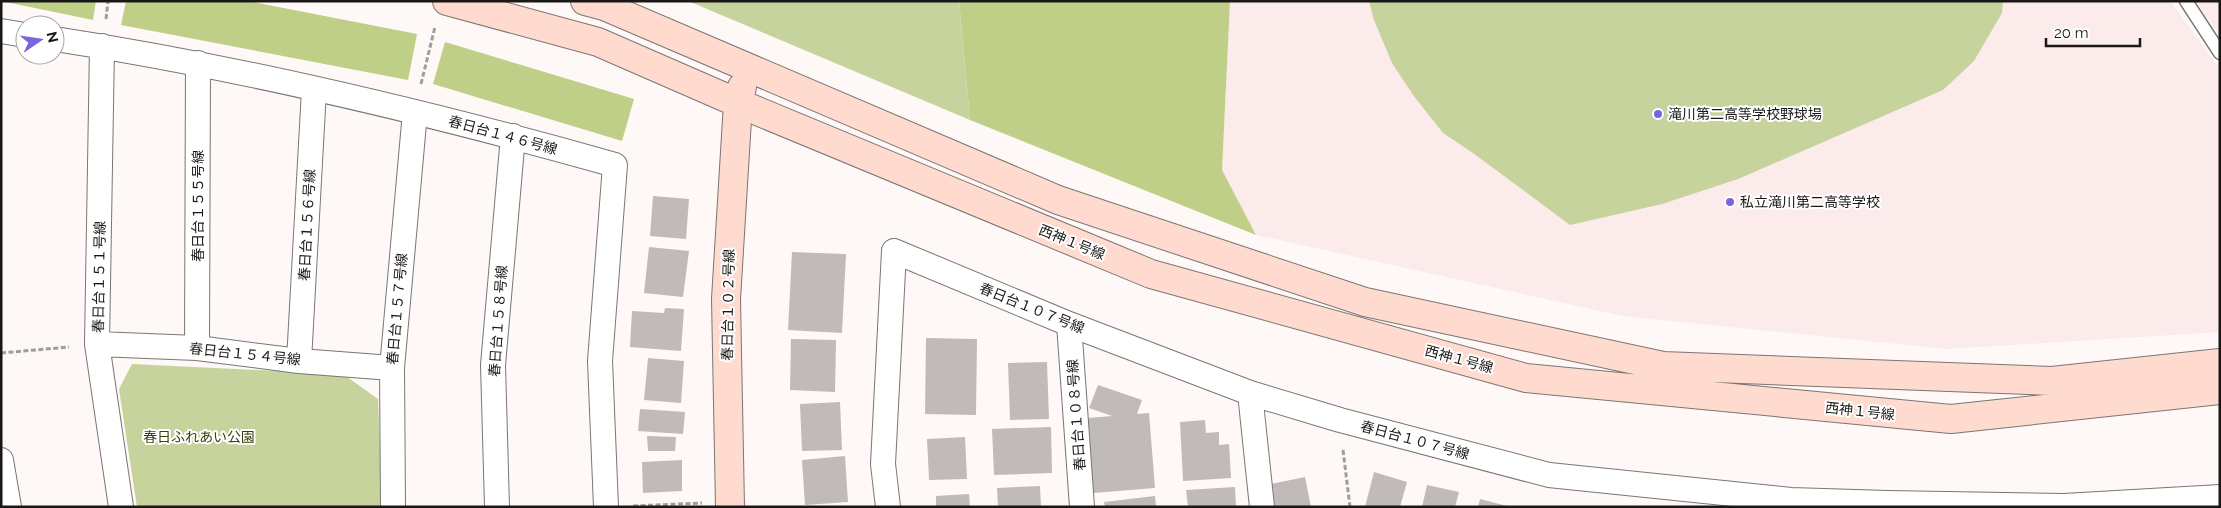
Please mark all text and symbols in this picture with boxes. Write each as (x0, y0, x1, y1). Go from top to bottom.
north arrow (15, 15, 65, 65)
scale bar (2046, 15, 2140, 47)
text: 20 m (2054, 24, 2089, 42)
text: N (44, 30, 62, 44)
place label: 滝川第二高等学校野球場 (1668, 106, 1822, 122)
marker: 滝川第二高等学校野球場 (1652, 108, 1664, 120)
street label: 春日台１４６号線 (447, 113, 559, 157)
street label: 春日台１５５号線 (190, 150, 206, 262)
street label: 春日台１５６号線 (296, 169, 318, 281)
place label: 私立滝川第二高等学校 (1740, 194, 1880, 210)
marker: 私立滝川第二高等学校 (1724, 196, 1736, 208)
street label: 春日台１５１号線 (90, 221, 108, 333)
street label: 西神１号線 (1037, 221, 1107, 263)
street label: 春日台１０２号線 (719, 249, 737, 361)
street label: 春日台１５７号線 (384, 253, 410, 365)
street label: 春日台１５８号線 (486, 265, 510, 377)
street label: 春日台１０７号線 (977, 280, 1087, 336)
street label: 春日台１５４号線 (188, 340, 302, 368)
street label: 西神１号線 (1423, 342, 1495, 376)
street label: 春日台１０８号線 (1064, 359, 1088, 471)
street label: 西神１号線 (1824, 399, 1896, 423)
street label: 春日台１０７号線 (1359, 418, 1471, 462)
park label: 春日ふれあい公園 (143, 429, 255, 445)

